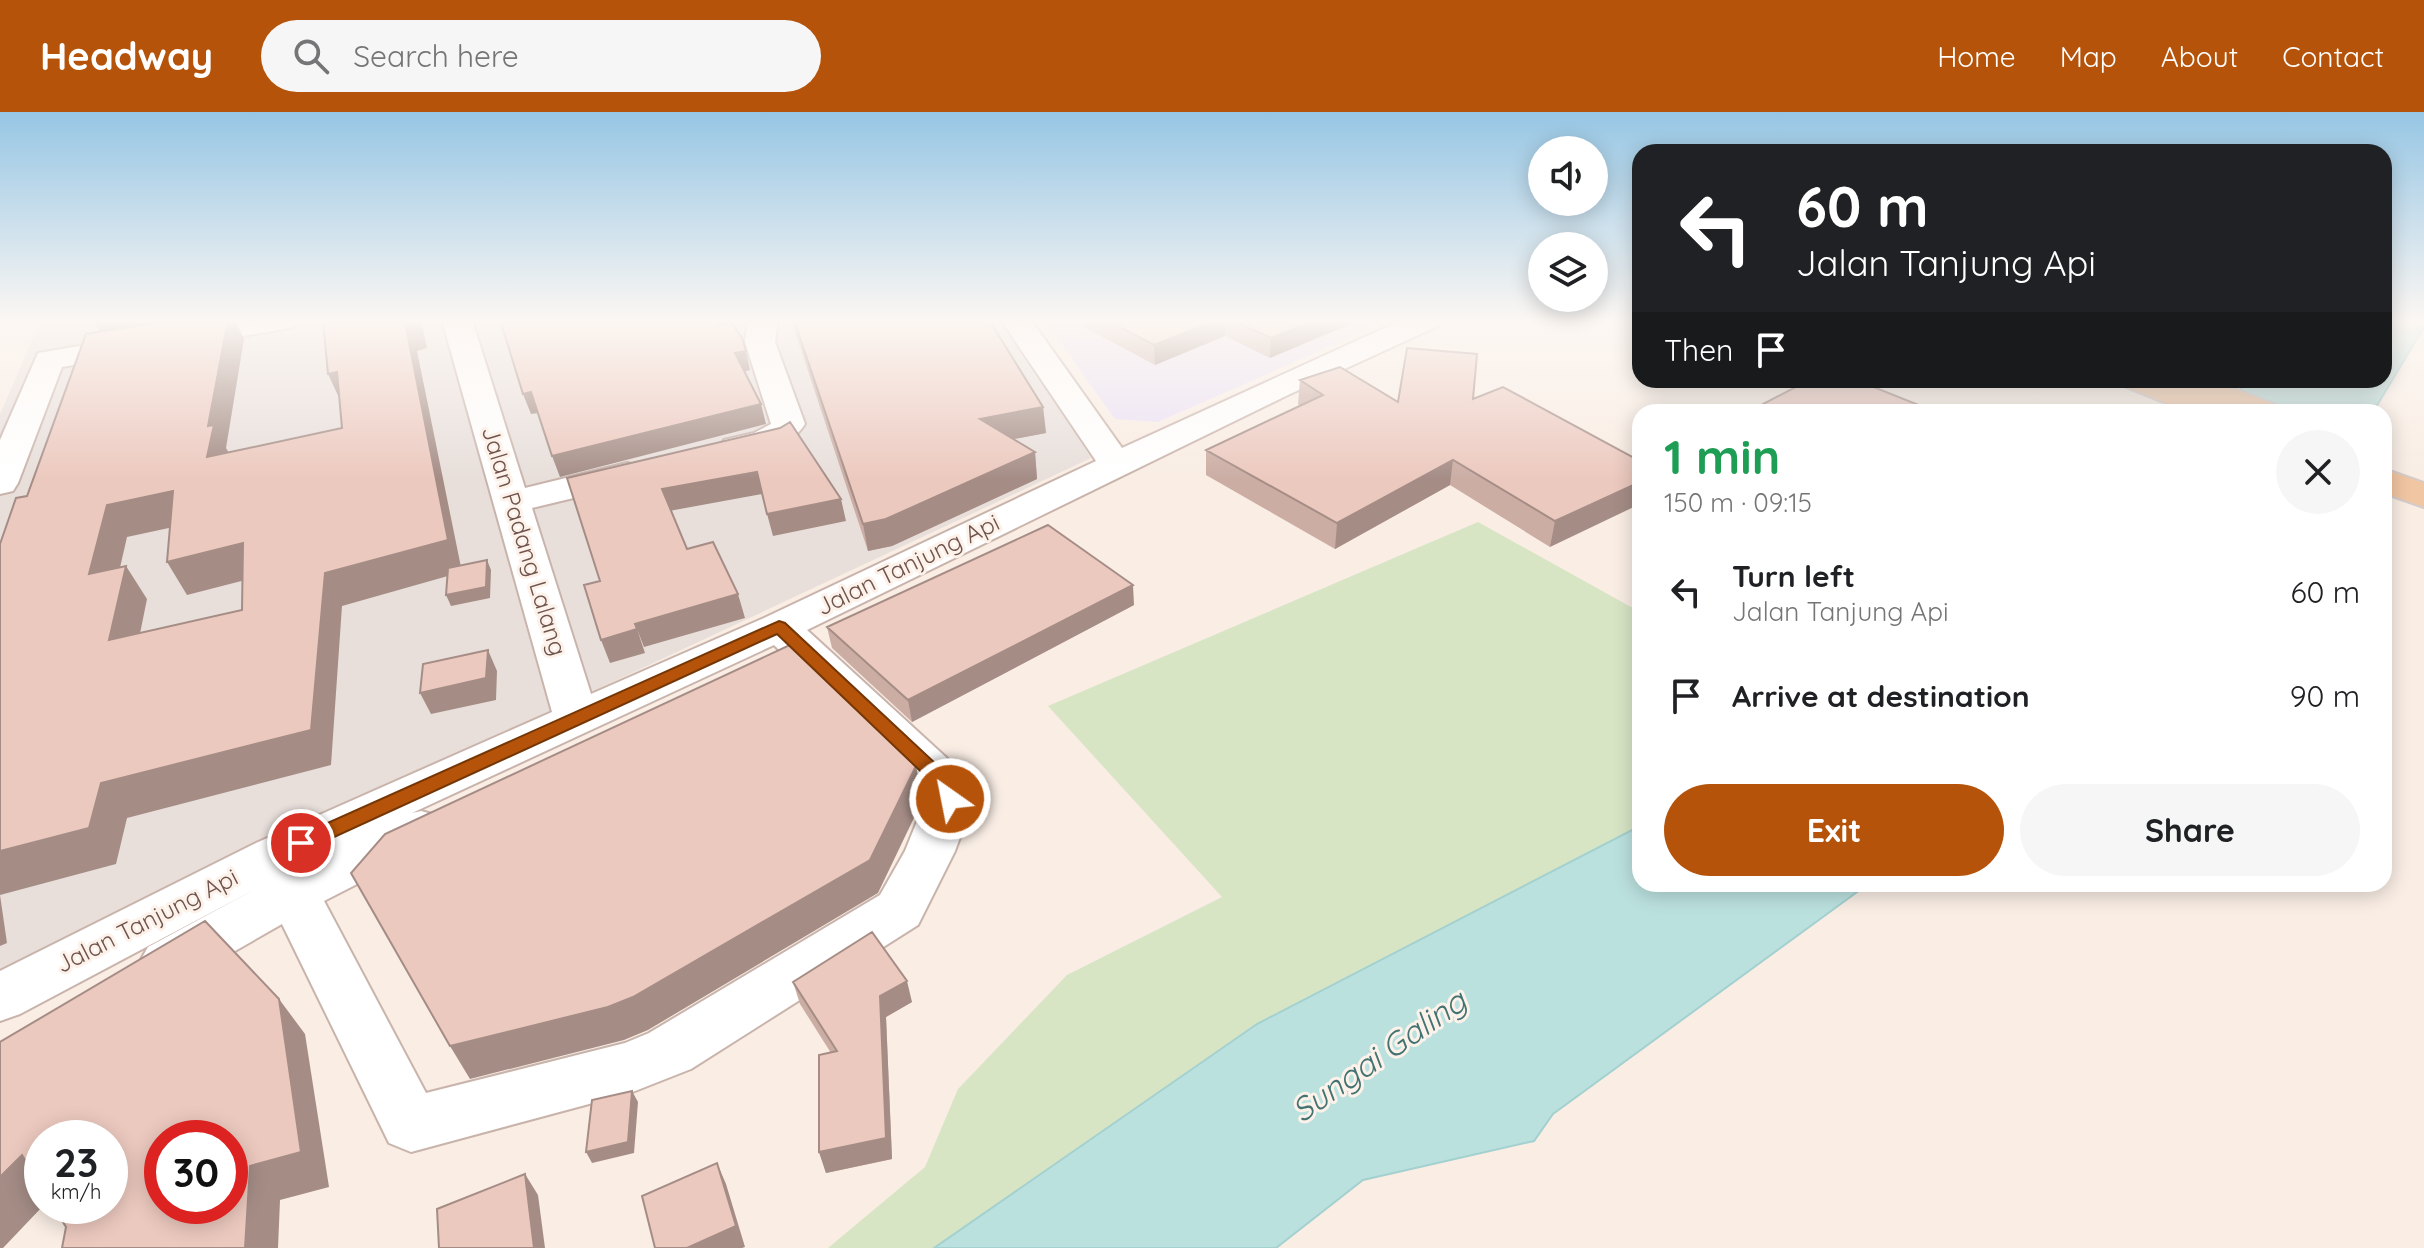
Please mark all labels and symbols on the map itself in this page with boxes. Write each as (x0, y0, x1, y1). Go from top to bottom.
street label: Jalan Padang Lalang (476, 422, 574, 659)
street label: Jalan Tanjung Api (811, 507, 1004, 621)
position arrow (908, 757, 992, 841)
pin (267, 809, 335, 877)
street label: Jalan Tanjung Api (51, 861, 242, 979)
water label: Sungai Galing (1283, 979, 1475, 1130)
speed limit sign: 30 (144, 1120, 248, 1224)

